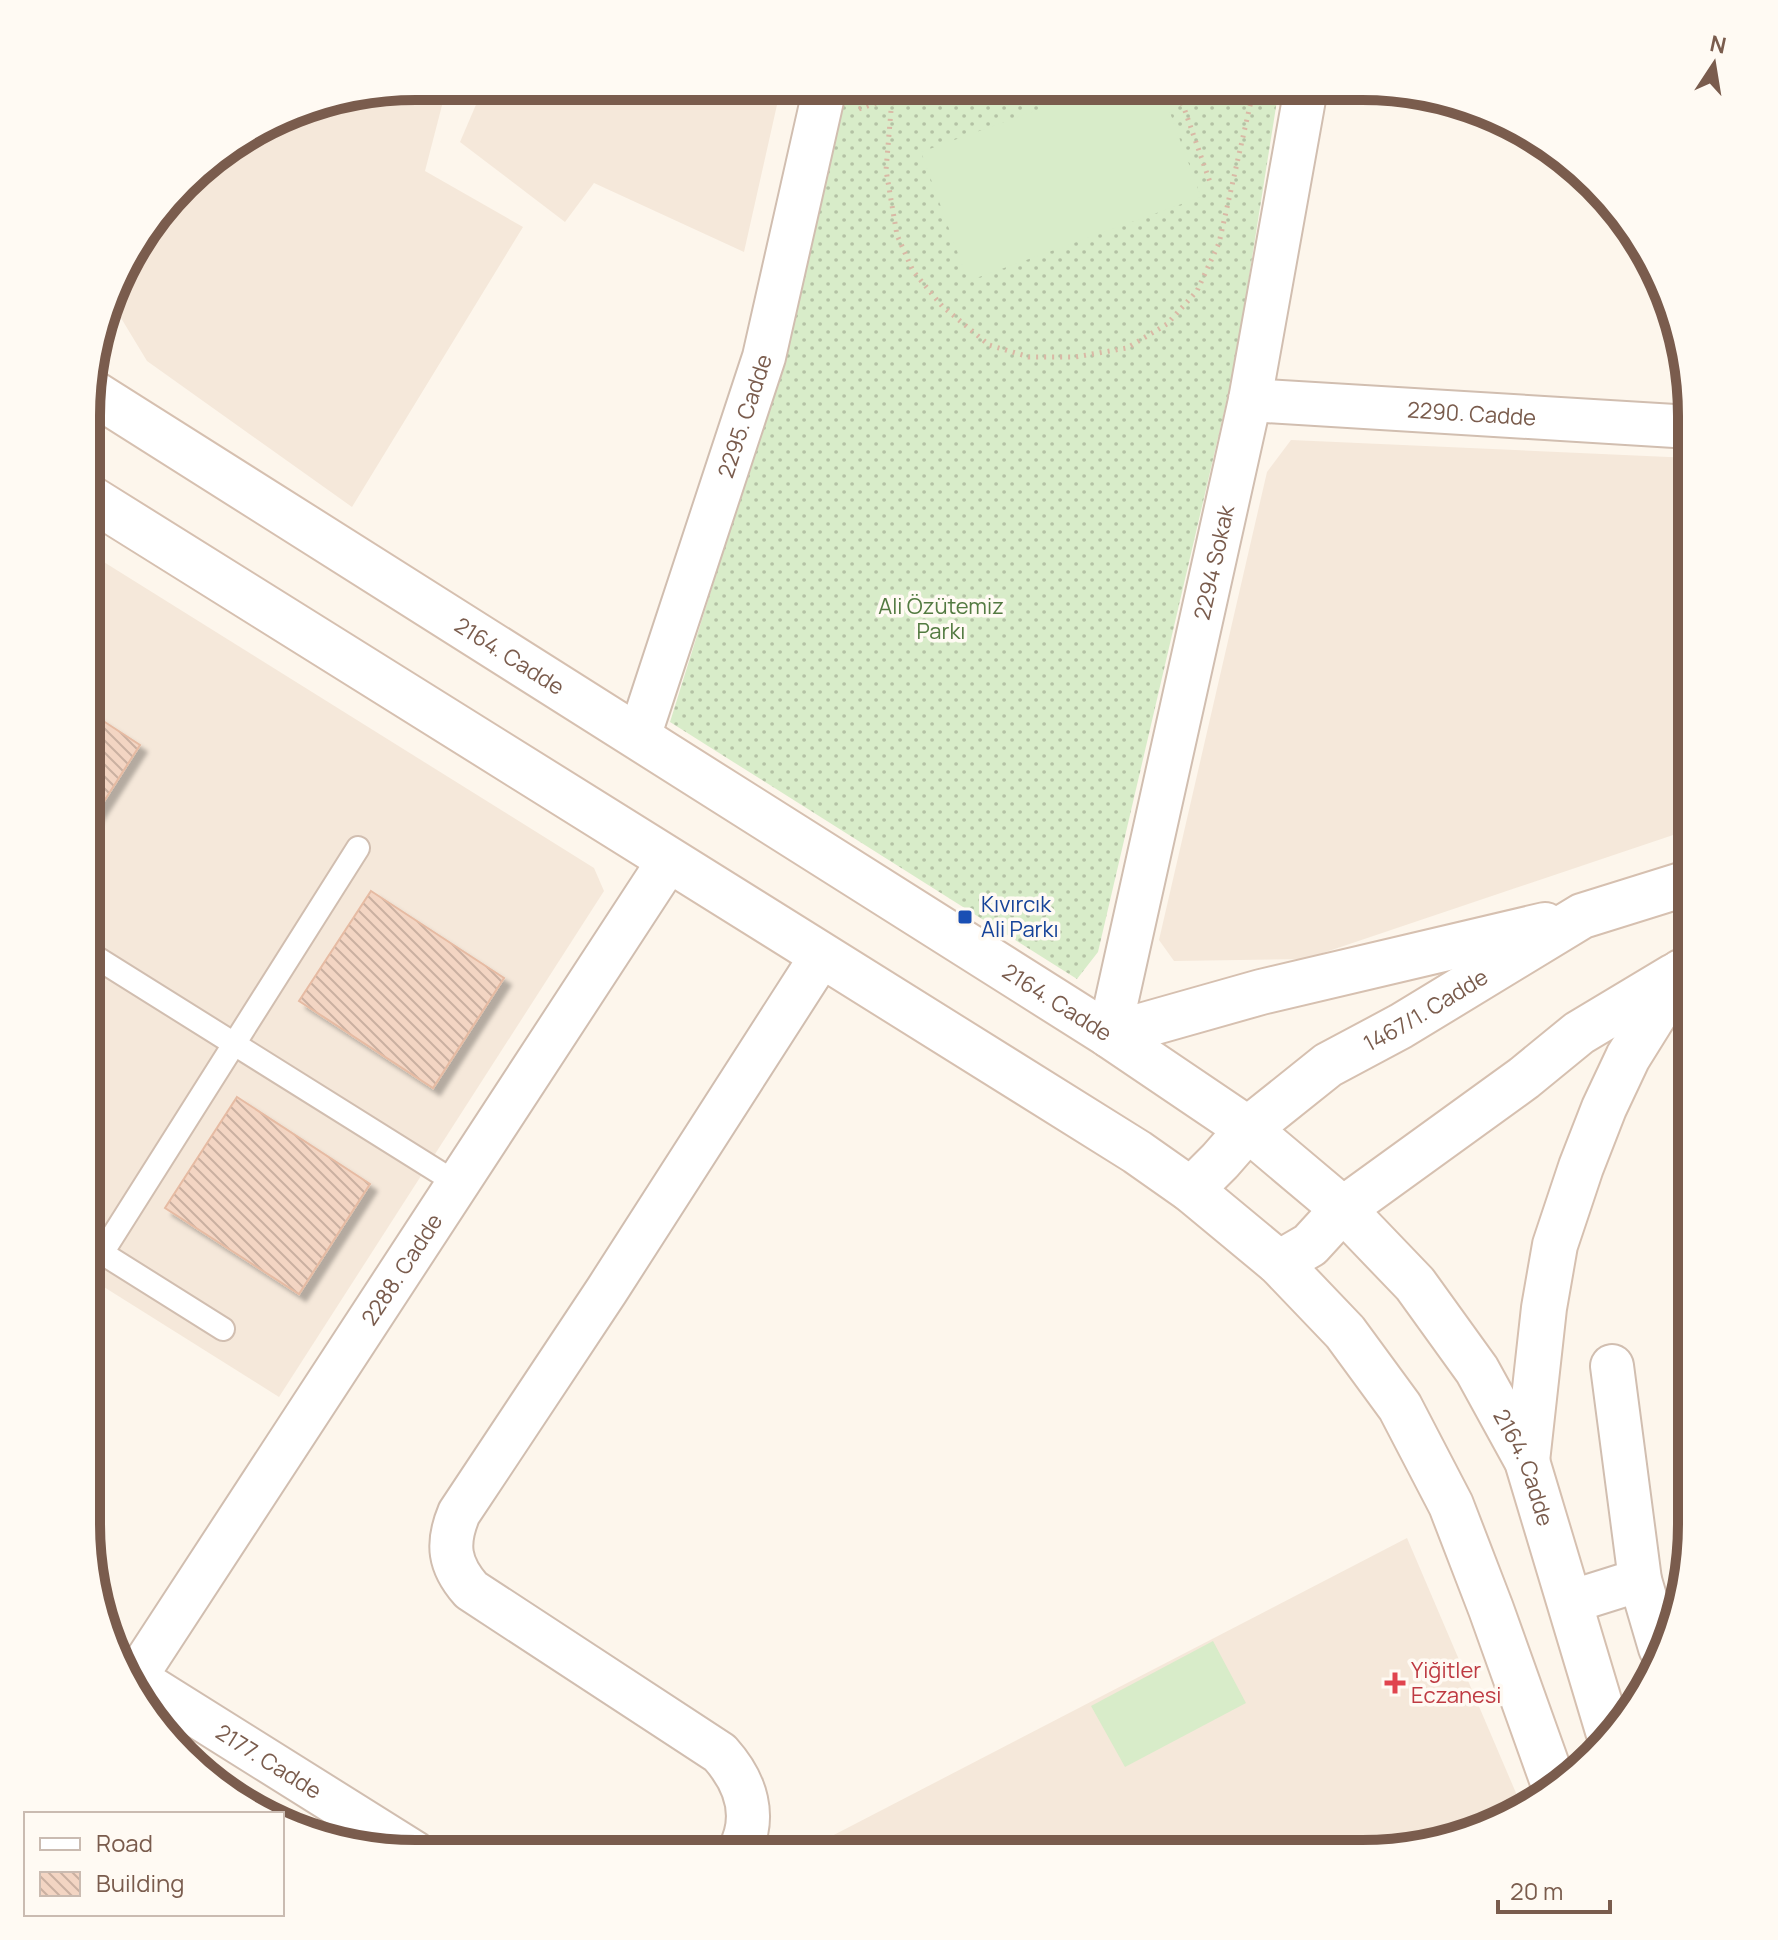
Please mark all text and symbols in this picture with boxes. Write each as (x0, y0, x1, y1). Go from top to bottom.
north arrow (1674, 24, 1754, 104)
text: N (1707, 28, 1729, 61)
street label: 2295. Cadde (710, 350, 779, 482)
street label: 2290. Cadde (1406, 395, 1537, 432)
street label: 2294 Sokak (1187, 501, 1241, 623)
park label: Ali Özütemiz Parkı (878, 591, 1004, 646)
street label: 2164. Cadde (449, 610, 570, 702)
place label: Kıvırcık Ali Parkı (981, 889, 1059, 944)
marker: Kıvırcık Ali Parkı (956, 908, 974, 926)
street label: 2164. Cadde (997, 956, 1118, 1048)
street label: 1467/1. Cadde (1358, 962, 1493, 1058)
street label: 2288. Cadde (354, 1208, 449, 1331)
street label: 2164. Cadde (1486, 1404, 1561, 1530)
place label: Yiğitler Eczanesi (1411, 1655, 1501, 1710)
marker: Yiğitler Eczanesi (1386, 1674, 1404, 1692)
street label: 2177. Cadde (210, 1717, 327, 1806)
legend (24, 1812, 284, 1916)
text: Road (96, 1826, 153, 1859)
scale bar (1498, 1864, 1610, 1914)
text: Building (96, 1866, 184, 1899)
text: 20 m (1510, 1874, 1563, 1907)

